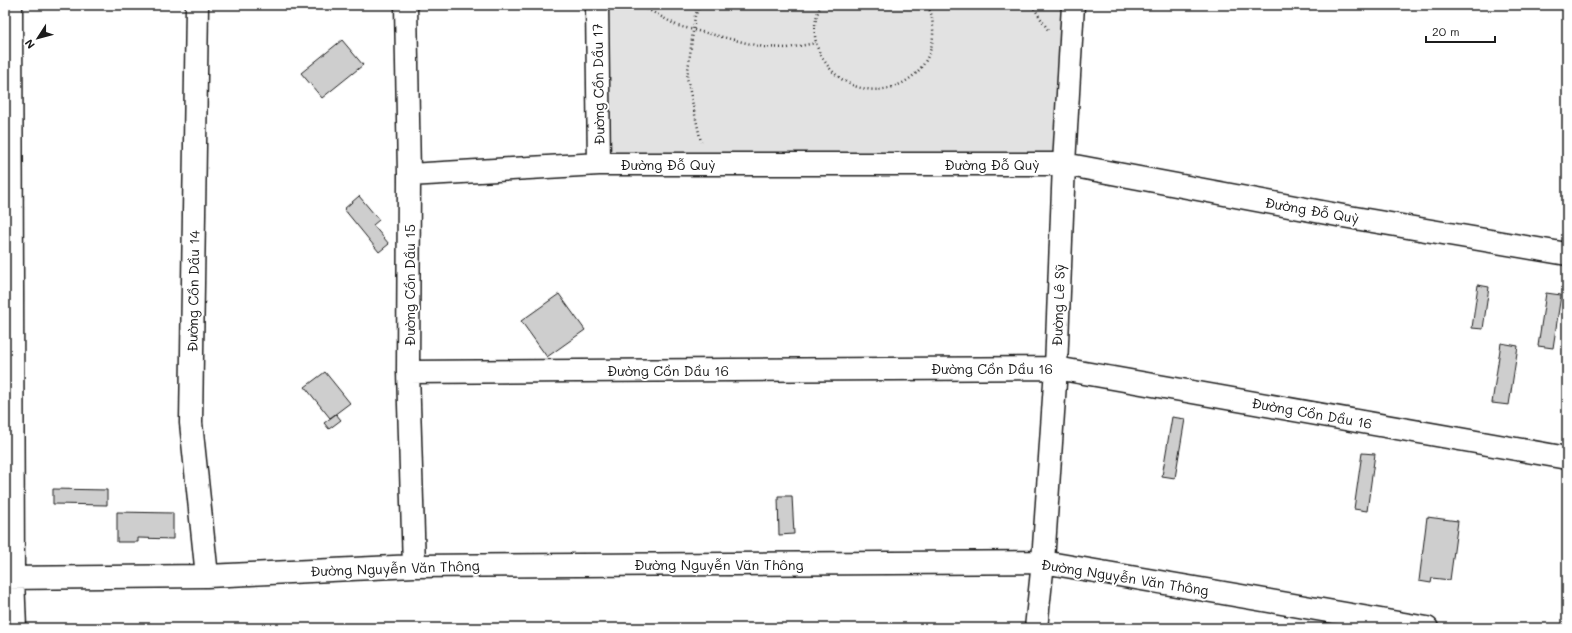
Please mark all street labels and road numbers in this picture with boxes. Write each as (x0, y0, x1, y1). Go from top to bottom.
street label: Đường Cồn Dầu 17 (587, 23, 609, 145)
street label: Đường Đỗ Quỳ (620, 155, 716, 174)
street label: Đường Đỗ Quỳ (944, 155, 1040, 174)
street label: Đường Đỗ Quỳ (1263, 192, 1361, 228)
street label: Đường Cồn Dầu 15 (400, 224, 419, 346)
street label: Đường Cồn Dầu 14 (182, 229, 204, 352)
street label: Đường Lê Sỹ (1047, 264, 1069, 346)
street label: Đường Cồn Dầu 16 (931, 359, 1053, 378)
street label: Đường Cồn Dầu 16 (607, 361, 729, 380)
street label: Đường Cồn Dầu 16 (1250, 393, 1374, 433)
street label: Đường Nguyễn Văn Thông (1040, 554, 1210, 600)
street label: Đường Nguyễn Văn Thông (634, 555, 804, 574)
street label: Đường Nguyễn Văn Thông (310, 556, 480, 580)

